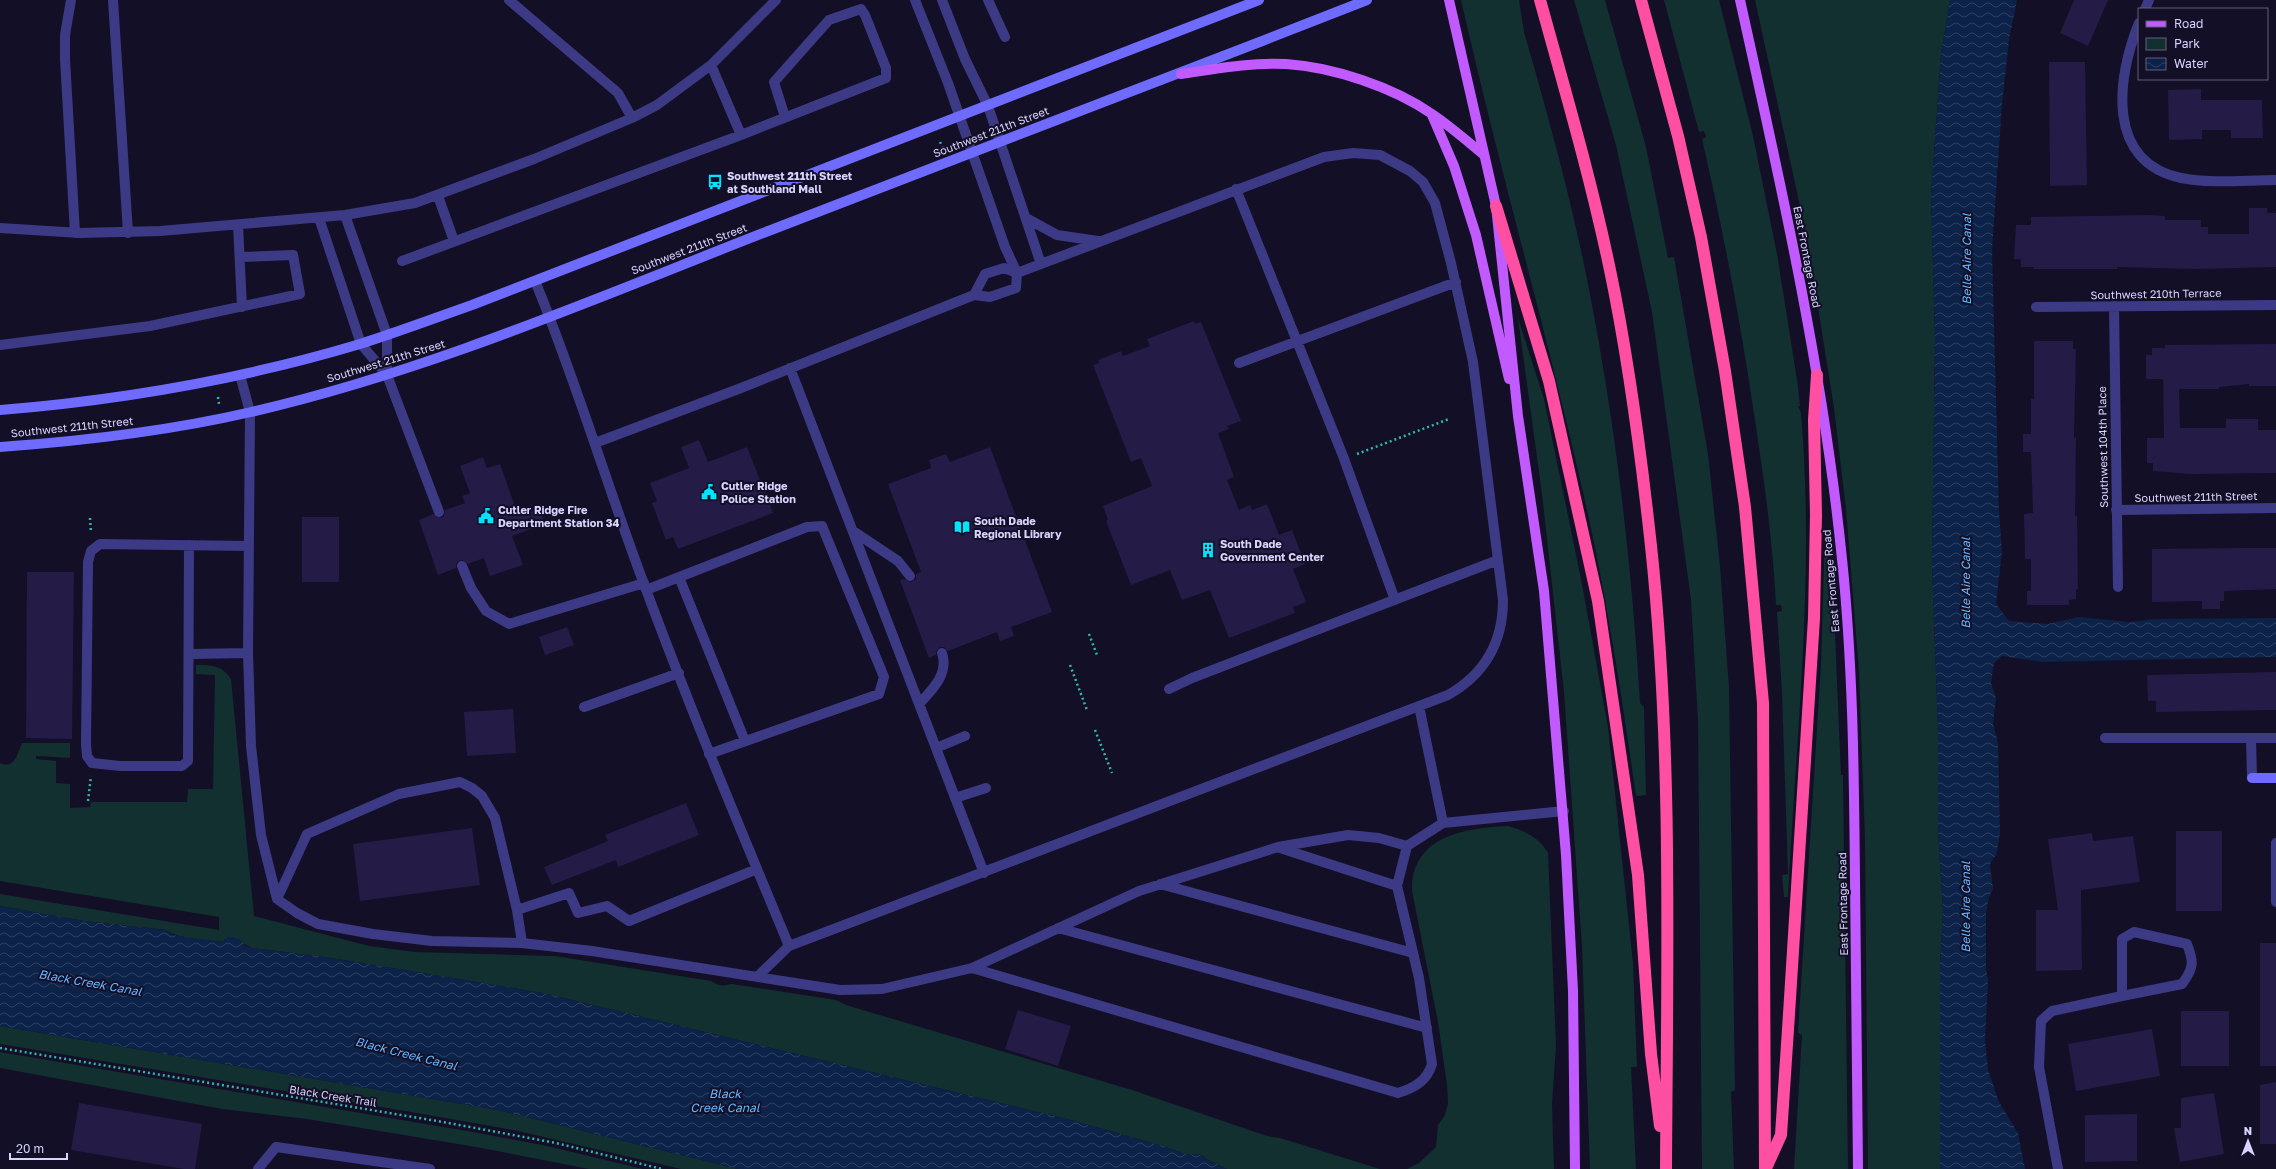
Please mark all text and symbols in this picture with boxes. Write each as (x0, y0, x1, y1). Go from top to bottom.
legend (2138, 8, 2268, 80)
text: Road (2174, 16, 2203, 31)
text: Park (2174, 36, 2200, 51)
text: Water (2174, 56, 2208, 71)
street label: Southwest 211th Street (931, 103, 1051, 160)
place label: Southwest 211th Street at Southland Mall (727, 169, 853, 195)
bus stop icon: Southwest 211th Street at Southland Mall (706, 173, 724, 191)
street label: East Frontage Road (1791, 205, 1824, 309)
water label: Belle Aire Canal (1959, 212, 1974, 305)
street label: Southwest 211th Street (629, 220, 749, 277)
street label: Southwest 210th Terrace (2090, 286, 2222, 301)
street label: Southwest 211th Street (325, 336, 447, 385)
street label: Southwest 104th Place (2095, 386, 2110, 508)
street label: Southwest 211th Street (10, 414, 134, 439)
place label: Cutler Ridge Police Station (721, 479, 796, 505)
public building icon: Cutler Ridge Police Station (700, 483, 718, 501)
street label: Southwest 211th Street (2134, 489, 2258, 504)
place label: Cutler Ridge Fire Department Station 34 (498, 503, 619, 529)
public building icon: Cutler Ridge Fire Department Station 34 (477, 507, 495, 525)
place label: South Dade Regional Library (974, 514, 1062, 540)
library icon: South Dade Regional Library (953, 518, 971, 536)
street label: East Frontage Road (1820, 529, 1841, 633)
water label: Belle Aire Canal (1958, 536, 1973, 629)
place label: South Dade Government Center (1220, 537, 1325, 563)
building icon: South Dade Government Center (1199, 541, 1217, 559)
street label: East Frontage Road (1835, 852, 1850, 956)
water label: Belle Aire Canal (1958, 860, 1973, 953)
water label: Black Creek Canal (37, 966, 144, 999)
water label: Black Creek Canal (354, 1034, 460, 1074)
street label: Black Creek Trail (289, 1082, 378, 1109)
water label: Black Creek Canal (690, 1086, 761, 1115)
north arrow (2228, 1121, 2268, 1161)
text: N (2244, 1124, 2252, 1137)
scale bar (10, 1135, 67, 1161)
text: 20 m (16, 1141, 44, 1156)

